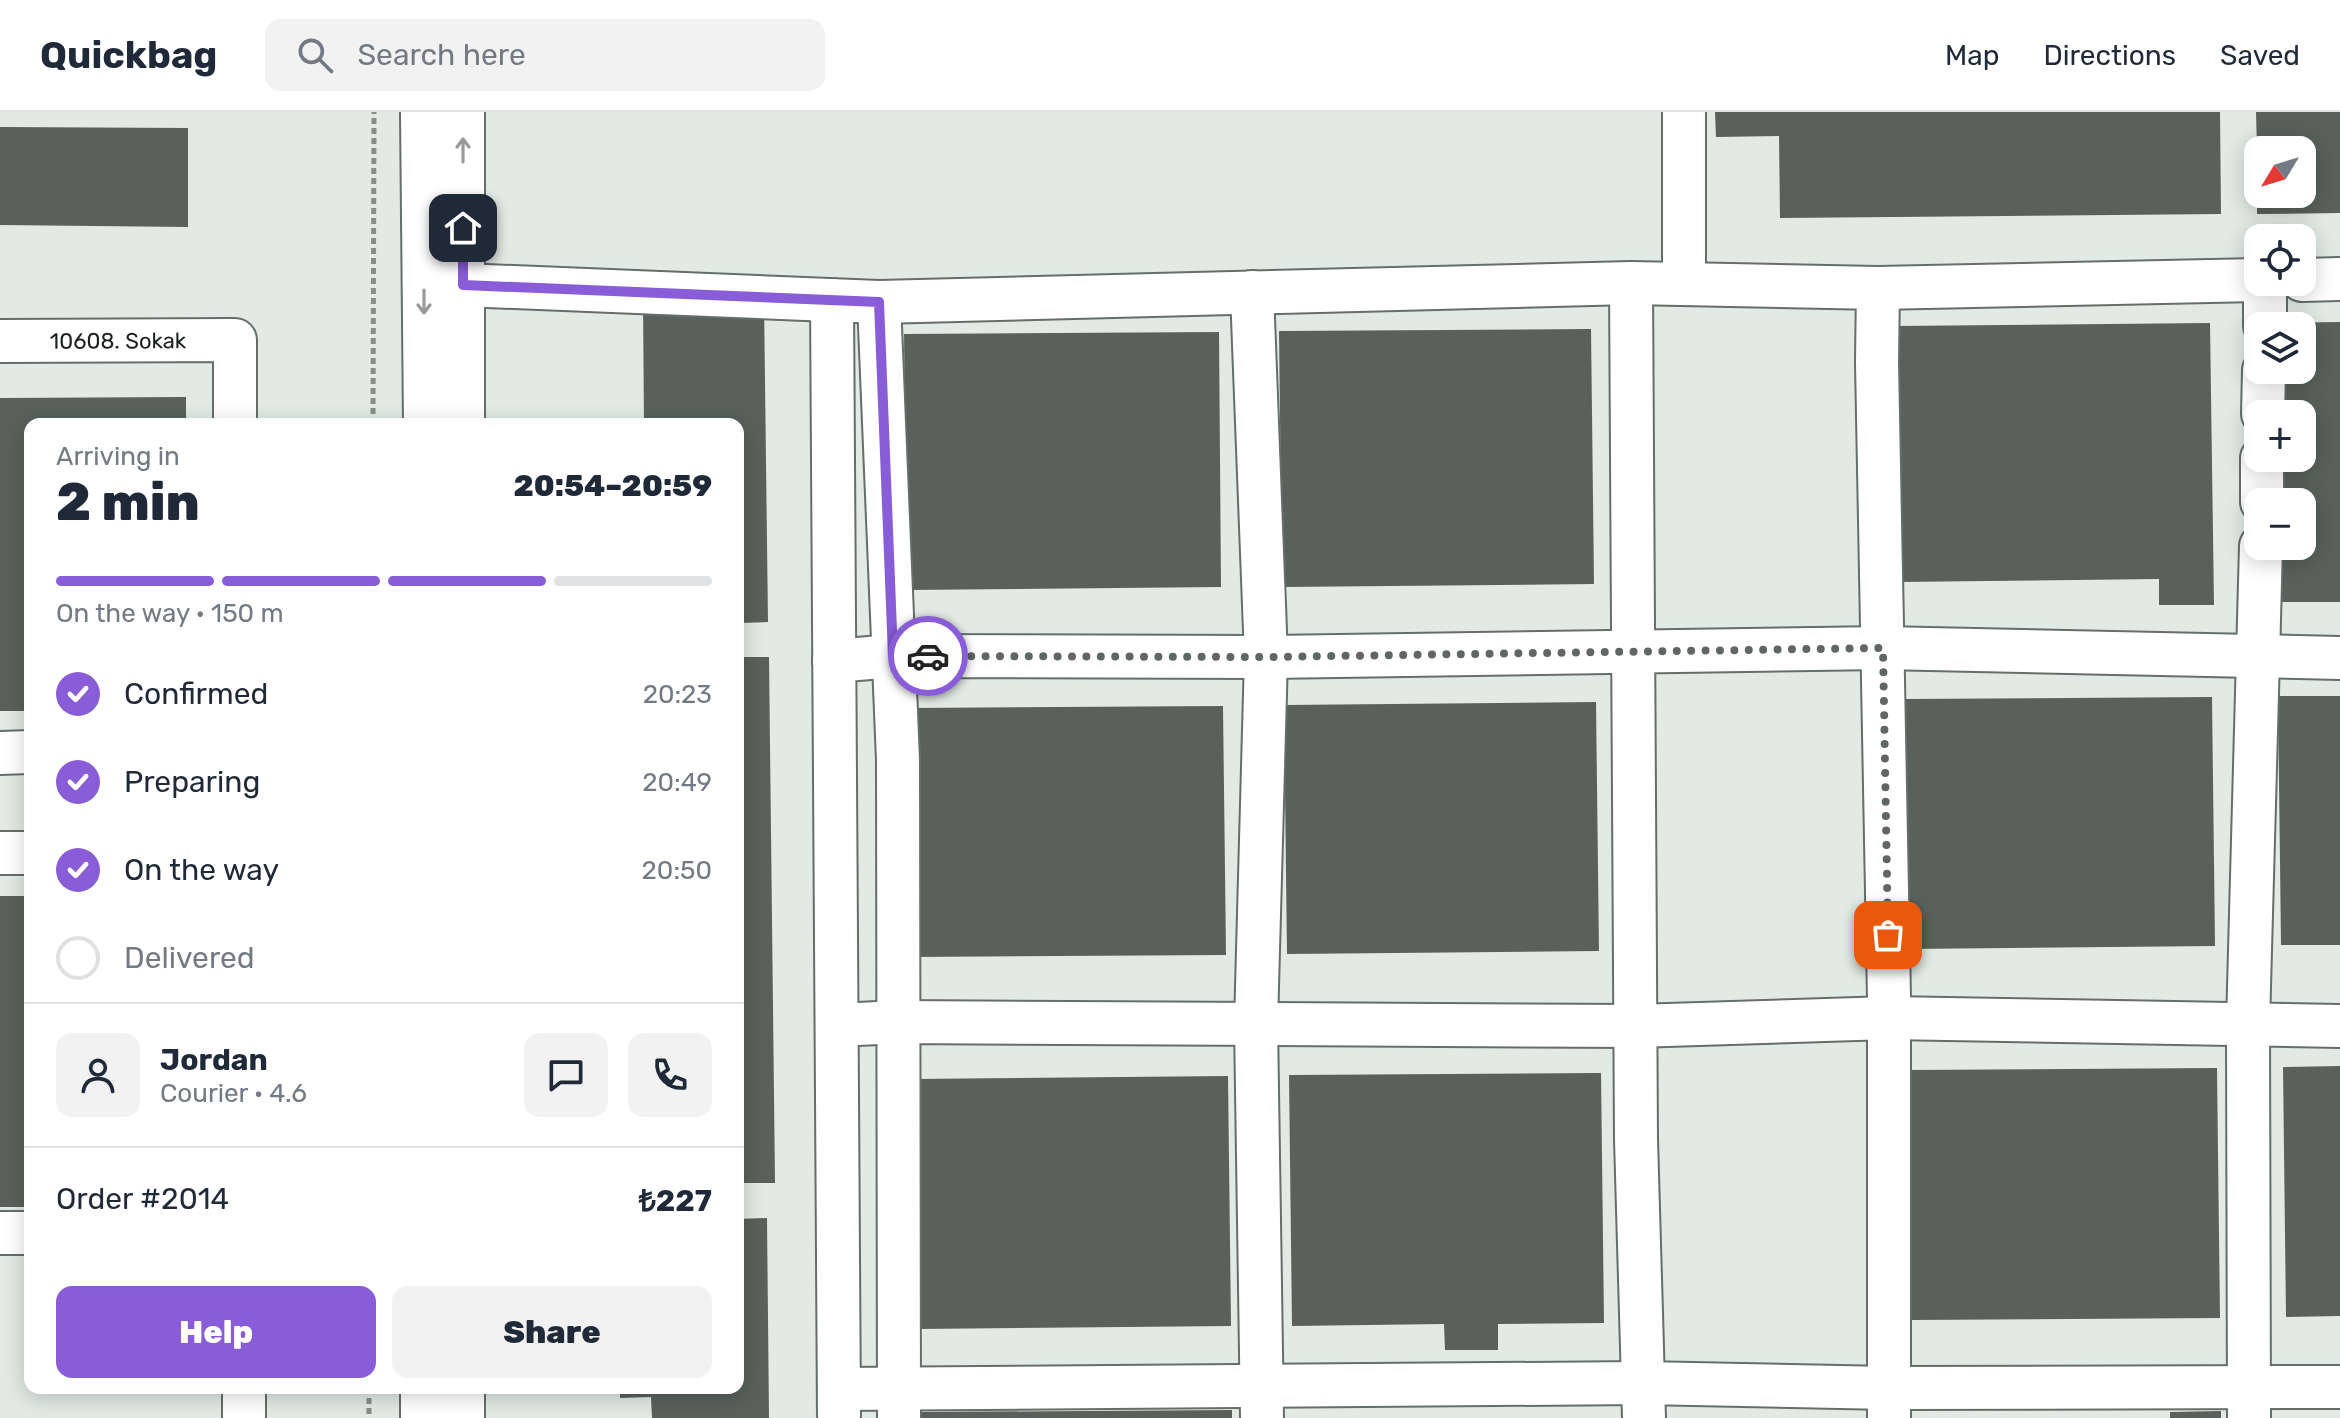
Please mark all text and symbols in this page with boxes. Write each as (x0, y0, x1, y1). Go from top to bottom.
search box (265, 19, 825, 91)
text: Quickbag (40, 32, 217, 78)
icon: search (293, 33, 337, 77)
text: Search here (357, 37, 526, 73)
text: Map (1945, 39, 1999, 72)
text: Directions (2043, 39, 2176, 72)
text: Saved (2220, 39, 2300, 72)
north arrow (2244, 136, 2316, 208)
map controls (2244, 136, 2316, 560)
one-way arrow (455, 137, 471, 164)
pin (429, 194, 497, 262)
icon: home (441, 206, 485, 250)
button: locate (2244, 224, 2316, 296)
one-way arrow (416, 288, 432, 315)
button: layers (2244, 312, 2316, 384)
street label: 10608. Sokak (50, 327, 187, 354)
button: + (2244, 400, 2316, 472)
text: Arriving in (56, 441, 180, 472)
text: 20:54–20:59 (514, 468, 712, 504)
text: 2 min (56, 471, 200, 533)
button: − (2244, 488, 2316, 560)
text: On the way · 150 m (56, 598, 284, 629)
courier (888, 616, 968, 696)
icon: car (906, 634, 950, 678)
icon: check (56, 672, 100, 716)
text: Confirmed (124, 676, 268, 712)
text: 20:23 (643, 679, 712, 710)
icon: check (56, 760, 100, 804)
text: Preparing (124, 764, 260, 800)
text: 20:49 (642, 767, 712, 798)
icon: check (56, 848, 100, 892)
text: On the way (124, 852, 279, 888)
text: 20:50 (642, 855, 712, 886)
pin (1854, 901, 1922, 969)
icon: bag (1866, 913, 1910, 957)
text: Delivered (124, 940, 255, 976)
button: person (56, 1033, 140, 1117)
button: chat (524, 1033, 608, 1117)
button: phone (628, 1033, 712, 1117)
text: Jordan (160, 1042, 268, 1078)
text: Courier · 4.6 (160, 1078, 307, 1109)
text: Order #2014 (56, 1181, 229, 1217)
text: ₺227 (639, 1183, 712, 1219)
button: Help (56, 1286, 376, 1378)
button: Share (392, 1286, 712, 1378)

